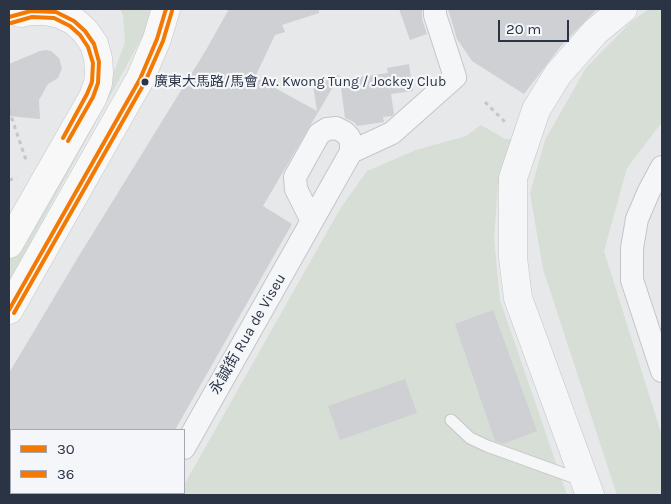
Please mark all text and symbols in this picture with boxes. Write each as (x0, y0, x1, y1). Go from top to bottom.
scale bar (501, 10, 572, 42)
text: 20 m (506, 20, 541, 38)
place label: 廣東大馬路/馬會 Av. Kwong Tung / Jockey Club (154, 74, 446, 90)
marker: 廣東大馬路/馬會 Av. Kwong Tung / Jockey Club (140, 77, 150, 87)
street label: 永誠街 Rua de Viseu (206, 270, 290, 398)
legend (10, 429, 185, 494)
text: 30 (57, 440, 75, 458)
text: 36 (57, 465, 74, 483)

